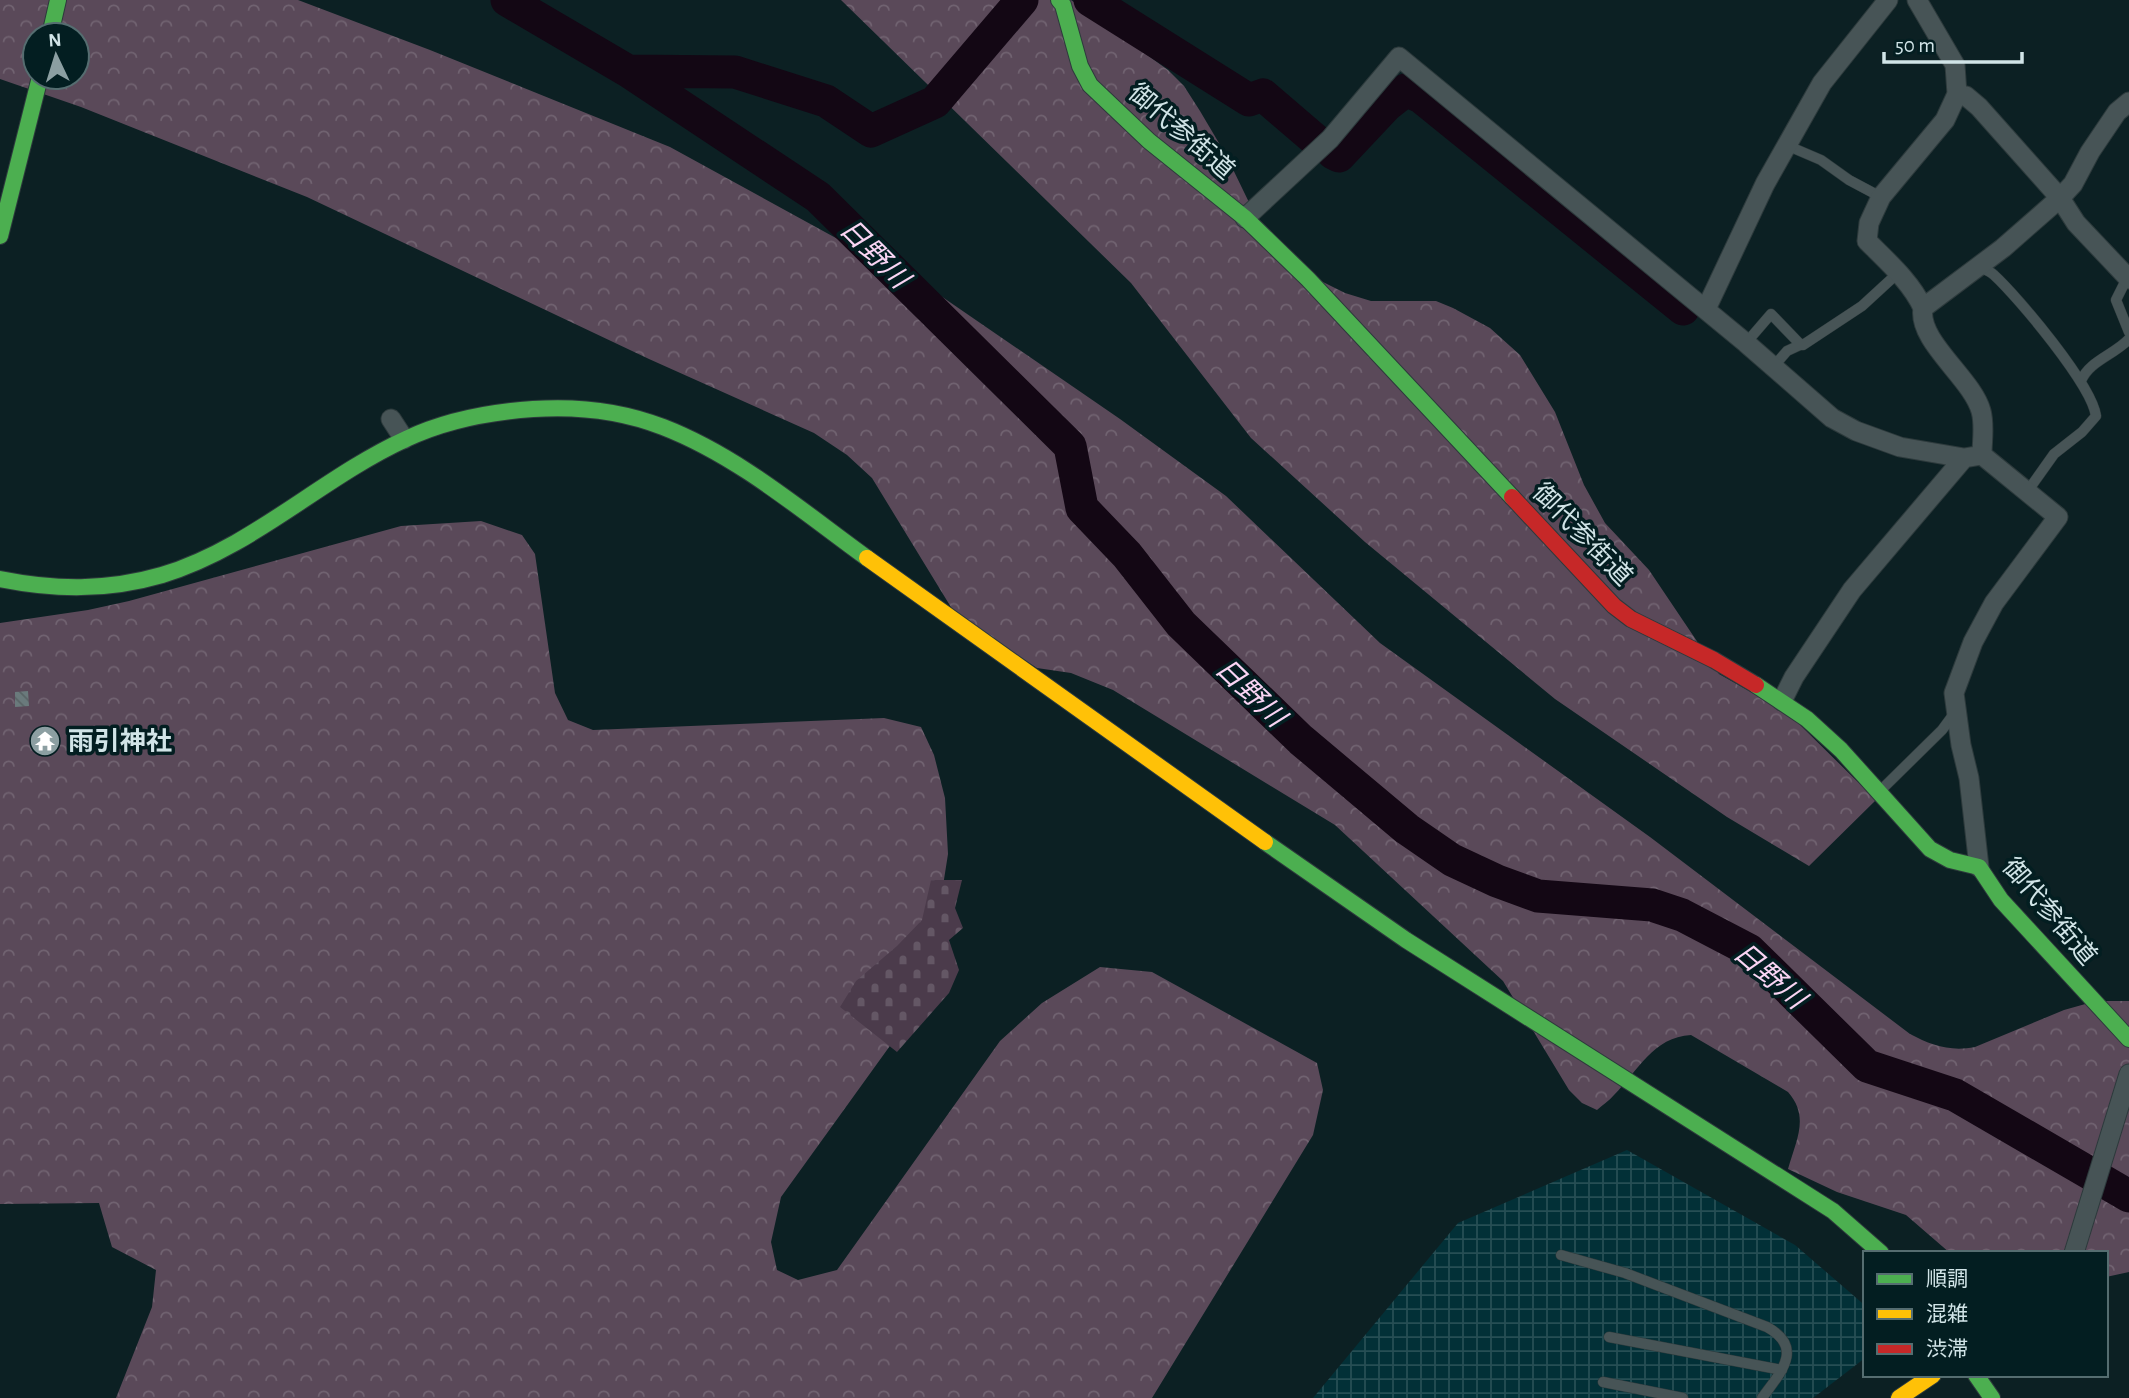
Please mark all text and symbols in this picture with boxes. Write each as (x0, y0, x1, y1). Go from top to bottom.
north arrow (21, 21, 91, 91)
scale bar (1884, 21, 2022, 65)
text: N (48, 31, 62, 50)
text: 50 m (1895, 35, 1935, 56)
street label: 御代参街道 (1124, 79, 1240, 184)
water label: 日野川 (834, 214, 916, 296)
street label: 御代参街道 (1528, 478, 1638, 590)
water label: 日野川 (1210, 653, 1292, 735)
temple icon: 雨引神社 (28, 724, 62, 758)
place label: 雨引神社 (68, 727, 172, 755)
street label: 御代参街道 (1997, 853, 2102, 970)
water label: 日野川 (1728, 938, 1812, 1017)
legend (1863, 1251, 2108, 1377)
text: 順調 (1926, 1268, 1968, 1290)
text: 混雑 (1926, 1303, 1968, 1325)
text: 渋滞 (1926, 1338, 1968, 1360)

